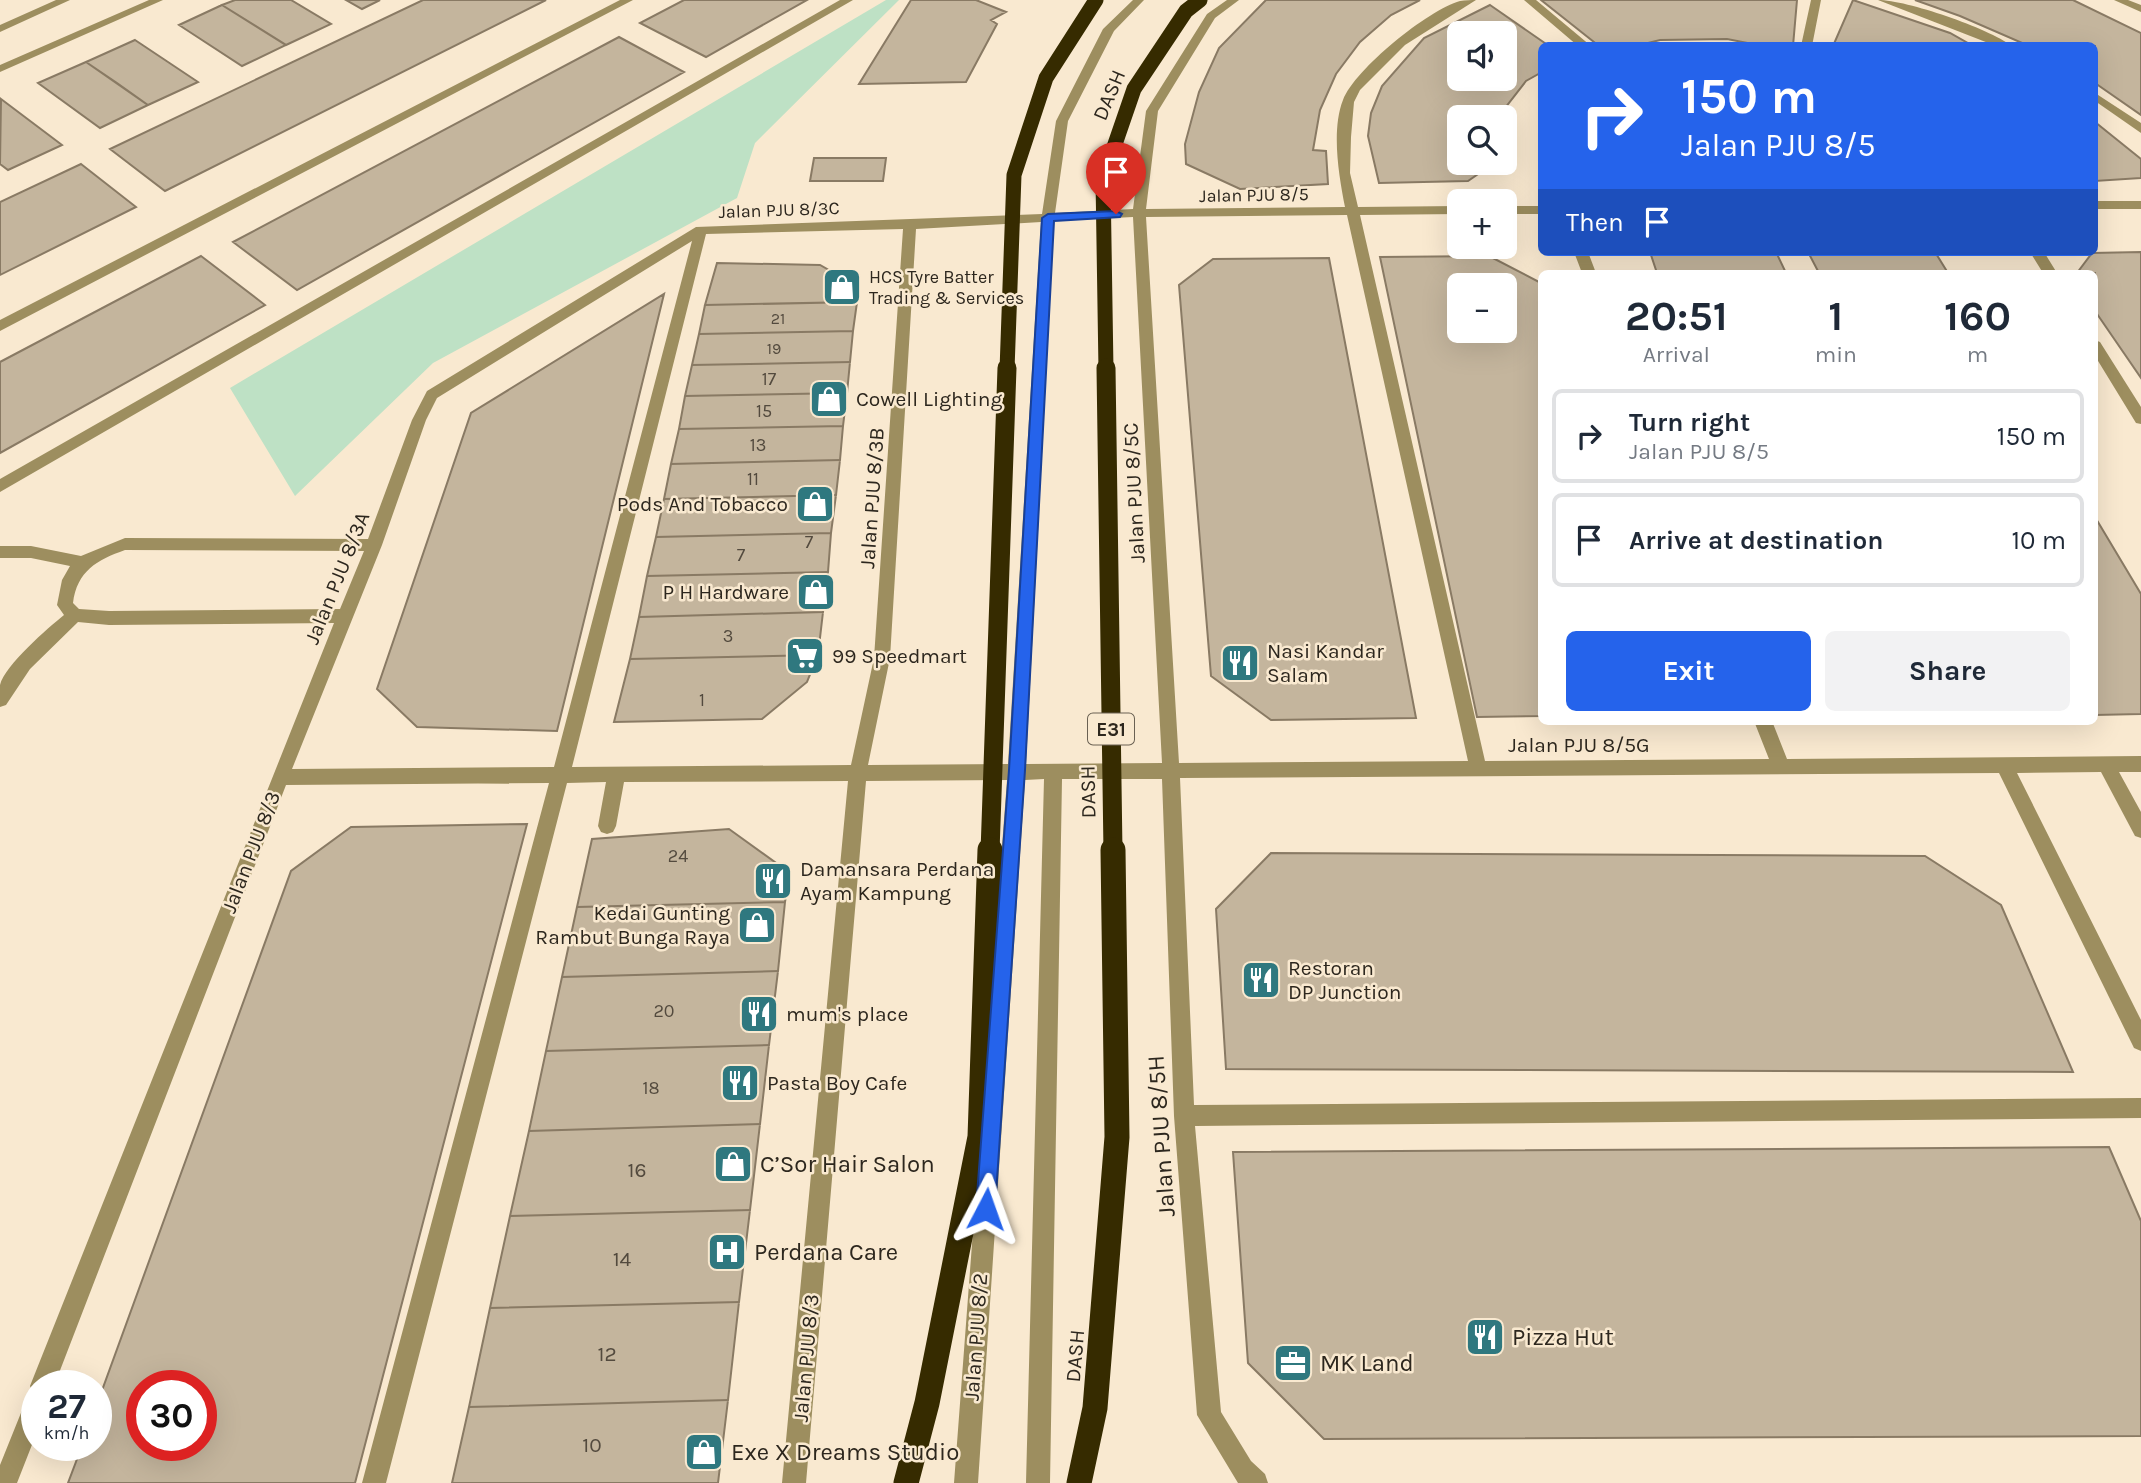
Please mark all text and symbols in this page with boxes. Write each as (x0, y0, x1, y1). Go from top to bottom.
map controls (1447, 21, 1517, 343)
button: sound (1447, 21, 1517, 91)
street label: DASH (1088, 66, 1130, 124)
text: 150 m (1681, 68, 1817, 125)
icon: right (1566, 70, 1657, 161)
button: search (1447, 105, 1517, 175)
text: Jalan PJU 8/5 (1681, 127, 1876, 164)
pin (1086, 142, 1146, 214)
icon: arrive (1097, 153, 1135, 191)
street label: Jalan PJU 8/5 (1199, 183, 1309, 207)
button: + (1447, 189, 1517, 259)
street label: Jalan PJU 8/3C (718, 197, 840, 223)
icon: arrive (1638, 203, 1676, 241)
text: Then (1566, 207, 1624, 238)
shop icon: HCS Tyre Batter Trading & Services (821, 266, 863, 308)
place label: HCS Tyre Batter Trading & Services (869, 266, 1024, 309)
button: − (1447, 273, 1517, 343)
text: 20:51 (1625, 291, 1728, 341)
text: 1 (1828, 291, 1843, 341)
text: 160 (1944, 291, 2011, 341)
house number: 21 (771, 309, 785, 328)
house number: 19 (767, 339, 781, 358)
text: Arrival (1643, 341, 1710, 368)
text: min (1815, 341, 1857, 368)
text: m (1967, 341, 1988, 368)
house number: 17 (762, 368, 777, 390)
shop icon: Cowell Lighting (808, 378, 850, 420)
place label: Cowell Lighting (856, 387, 1003, 411)
house number: 15 (756, 400, 772, 422)
text: Turn right (1629, 407, 1750, 438)
icon: right (1570, 417, 1608, 455)
text: 150 m (1997, 421, 2066, 452)
street label: Jalan PJU 8/5C (1118, 422, 1150, 564)
street label: Jalan PJU 8/3B (855, 427, 889, 569)
house number: 13 (750, 434, 766, 456)
text: Jalan PJU 8/5 (1629, 438, 1769, 465)
house number: 11 (747, 468, 759, 490)
shop icon: Pods And Tobacco (794, 483, 836, 525)
place label: Pods And Tobacco (617, 492, 788, 516)
street label: Jalan PJU 8/3A (300, 508, 374, 648)
icon: arrive (1570, 521, 1608, 559)
text: Arrive at destination (1629, 525, 1883, 556)
text: 10 m (2011, 525, 2066, 556)
house number: 7 (805, 531, 814, 553)
house number: 7 (737, 544, 746, 566)
shop icon: P H Hardware (795, 571, 837, 613)
place label: P H Hardware (663, 580, 789, 604)
house number: 3 (723, 625, 733, 647)
button: Exit (1566, 631, 1811, 711)
button: Share (1825, 631, 2070, 711)
supermarket icon: 99 Speedmart (784, 635, 826, 677)
place label: Nasi Kandar Salam (1267, 639, 1384, 687)
restaurant icon: Nasi Kandar Salam (1219, 642, 1261, 684)
place label: 99 Speedmart (832, 644, 967, 668)
house number: 1 (699, 689, 705, 711)
road number: E31 (1088, 714, 1134, 744)
street label: Jalan PJU 8/5G (1508, 733, 1650, 757)
street label: DASH (1076, 765, 1100, 819)
street label: Jalan PJU 8/3 (217, 788, 285, 916)
house number: 24 (668, 845, 688, 867)
place label: Damansara Perdana Ayam Kampung (800, 857, 994, 905)
restaurant icon: Damansara Perdana Ayam Kampung (752, 860, 794, 902)
place label: Kedai Gunting Rambut Bunga Raya (535, 901, 730, 949)
shop icon: Kedai Gunting Rambut Bunga Raya (736, 904, 778, 946)
place label: Restoran DP Junction (1288, 956, 1401, 1004)
restaurant icon: Restoran DP Junction (1240, 959, 1282, 1001)
restaurant icon: mum's place (738, 993, 780, 1035)
house number: 20 (653, 1000, 675, 1022)
place label: mum's place (786, 1002, 908, 1026)
street label: Jalan PJU 8/5H (1141, 1054, 1181, 1218)
restaurant icon: Pasta Boy Cafe (719, 1062, 761, 1104)
place label: Pasta Boy Cafe (767, 1071, 907, 1095)
house number: 18 (642, 1077, 660, 1099)
shop icon: C’Sor Hair Salon (712, 1143, 754, 1185)
place label: C’Sor Hair Salon (760, 1150, 935, 1178)
house number: 16 (628, 1158, 646, 1182)
position arrow (949, 1172, 1023, 1246)
hospital icon: Perdana Care (706, 1231, 748, 1273)
place label: Perdana Care (754, 1238, 898, 1266)
house number: 14 (613, 1247, 632, 1271)
street label: Jalan PJU 8/2 (960, 1272, 992, 1402)
street label: Jalan PJU 8/3 (788, 1293, 824, 1423)
restaurant icon: Pizza Hut (1464, 1316, 1506, 1358)
place label: Pizza Hut (1512, 1323, 1614, 1351)
street label: DASH (1061, 1329, 1089, 1383)
house number: 12 (597, 1342, 617, 1366)
office icon: MK Land (1272, 1342, 1314, 1384)
place label: MK Land (1320, 1349, 1414, 1377)
speed limit sign: 30 (126, 1370, 217, 1461)
text: 27 (47, 1386, 86, 1427)
text: km/h (44, 1422, 89, 1444)
shop icon: Exe X Dreams Studio (683, 1431, 725, 1473)
house number: 10 (582, 1433, 602, 1457)
place label: Exe X Dreams Studio (731, 1438, 959, 1466)

